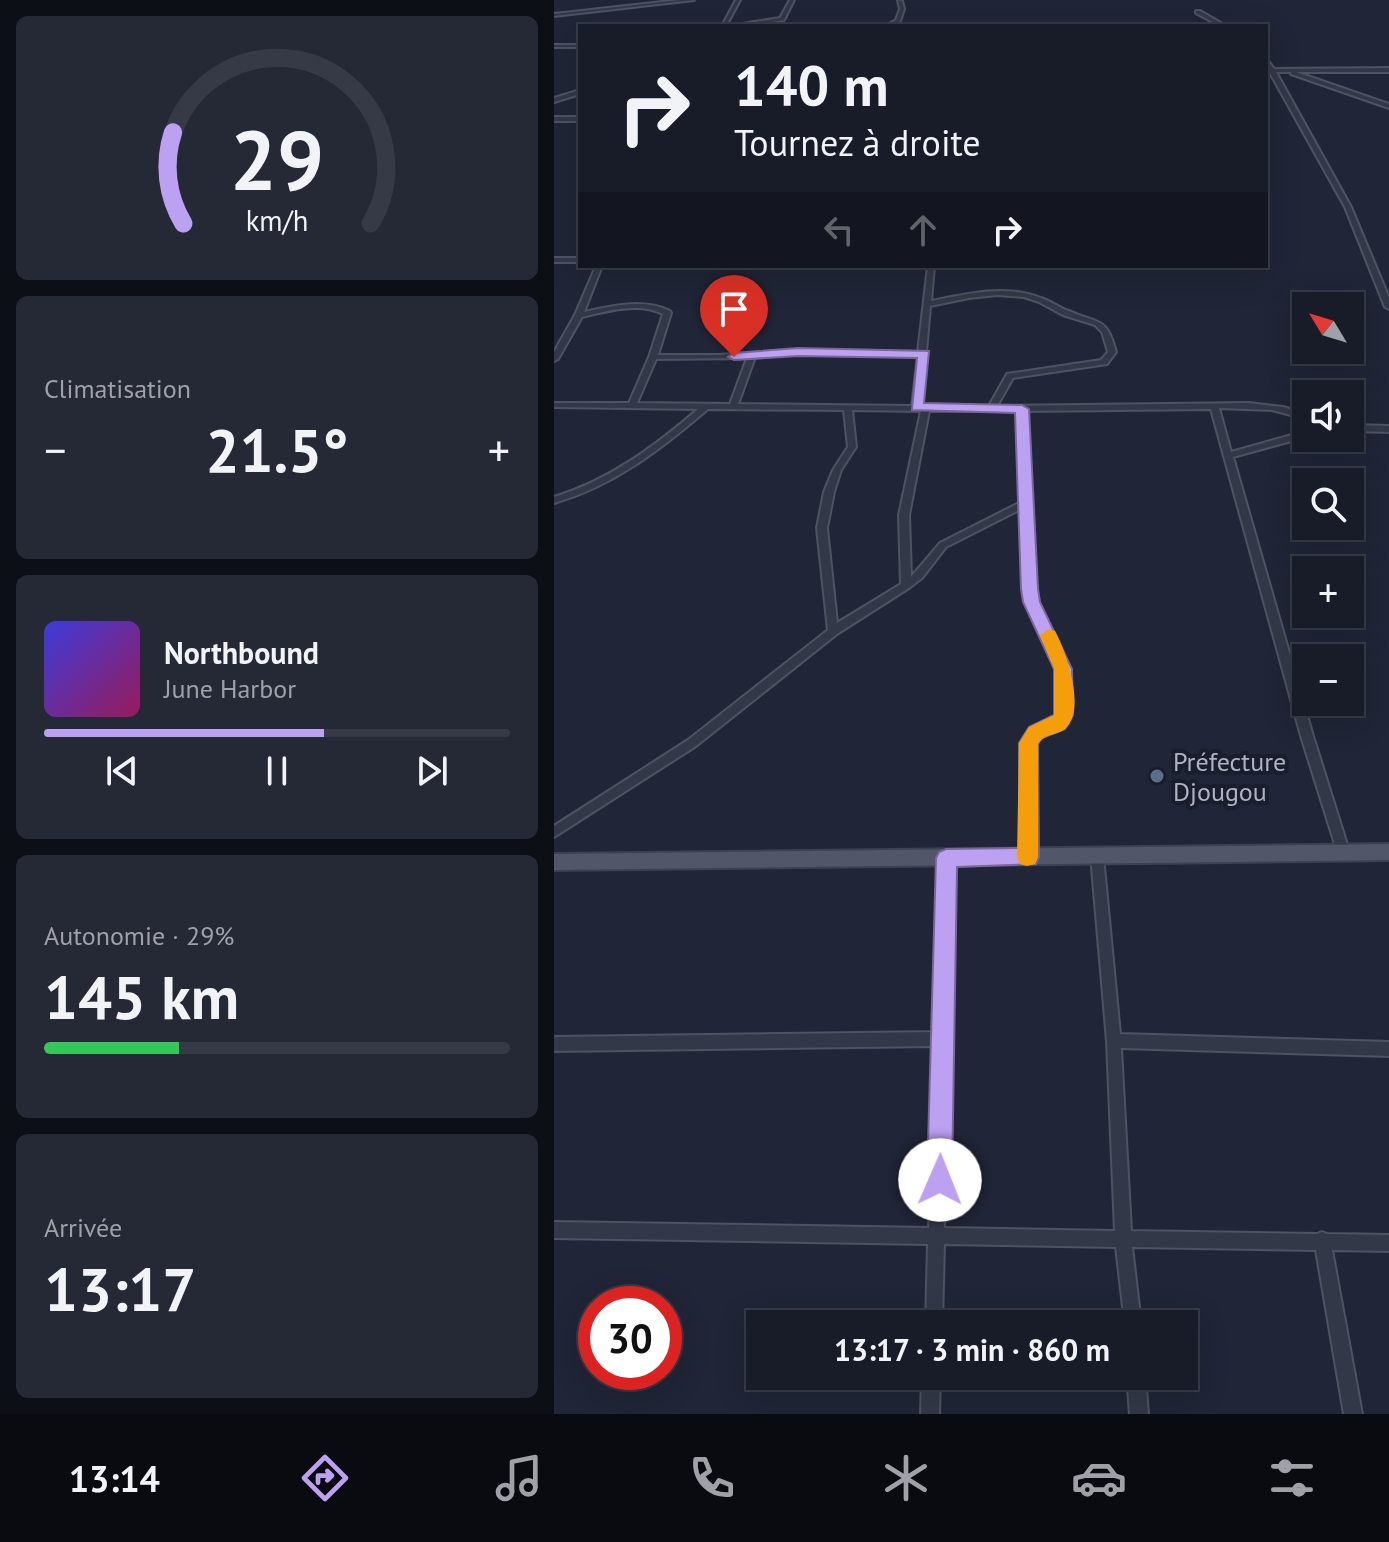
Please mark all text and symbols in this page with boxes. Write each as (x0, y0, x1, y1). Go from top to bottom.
text: 140 m (734, 49, 889, 121)
icon: right (602, 56, 706, 160)
text: 29 (230, 104, 324, 212)
text: Tournez à droite (734, 119, 981, 166)
text: km/h (246, 202, 308, 239)
icon: left (817, 208, 861, 252)
icon: ahead (901, 208, 945, 252)
icon: right (985, 208, 1029, 252)
pin (700, 275, 768, 357)
icon: arrive (712, 287, 756, 331)
north arrow (1292, 292, 1364, 364)
map controls (1292, 292, 1364, 716)
text: Climatisation (44, 372, 191, 405)
button: sound (1292, 380, 1364, 452)
text: 21.5° (205, 411, 349, 489)
text: − (44, 421, 66, 478)
text: + (488, 421, 510, 478)
button: search (1292, 468, 1364, 540)
button: + (1292, 556, 1364, 628)
text: Northbound (164, 633, 319, 672)
button: − (1292, 644, 1364, 716)
text: June Harbor (164, 672, 296, 705)
place label: Préfecture Djougou (1173, 745, 1286, 808)
icon: previous (100, 749, 144, 793)
icon: pause (255, 749, 299, 793)
icon: next (410, 749, 454, 793)
marker: Préfecture Djougou (1148, 767, 1166, 785)
text: Autonomie · 29% (44, 919, 234, 952)
text: 145 km (44, 958, 239, 1036)
position arrow (898, 1138, 982, 1222)
text: Arrivée (44, 1211, 122, 1244)
text: 13:17 (44, 1250, 196, 1328)
speed limit sign: 30 (578, 1286, 682, 1390)
text: 13:17 · 3 min · 860 m (834, 1330, 1110, 1369)
icon: directions (297, 1450, 353, 1506)
icon: music (491, 1450, 547, 1506)
icon: phone (684, 1450, 740, 1506)
icon: climate (878, 1450, 934, 1506)
icon: car (1071, 1450, 1127, 1506)
icon: filters (1264, 1450, 1320, 1506)
text: 13:14 (69, 1455, 160, 1502)

